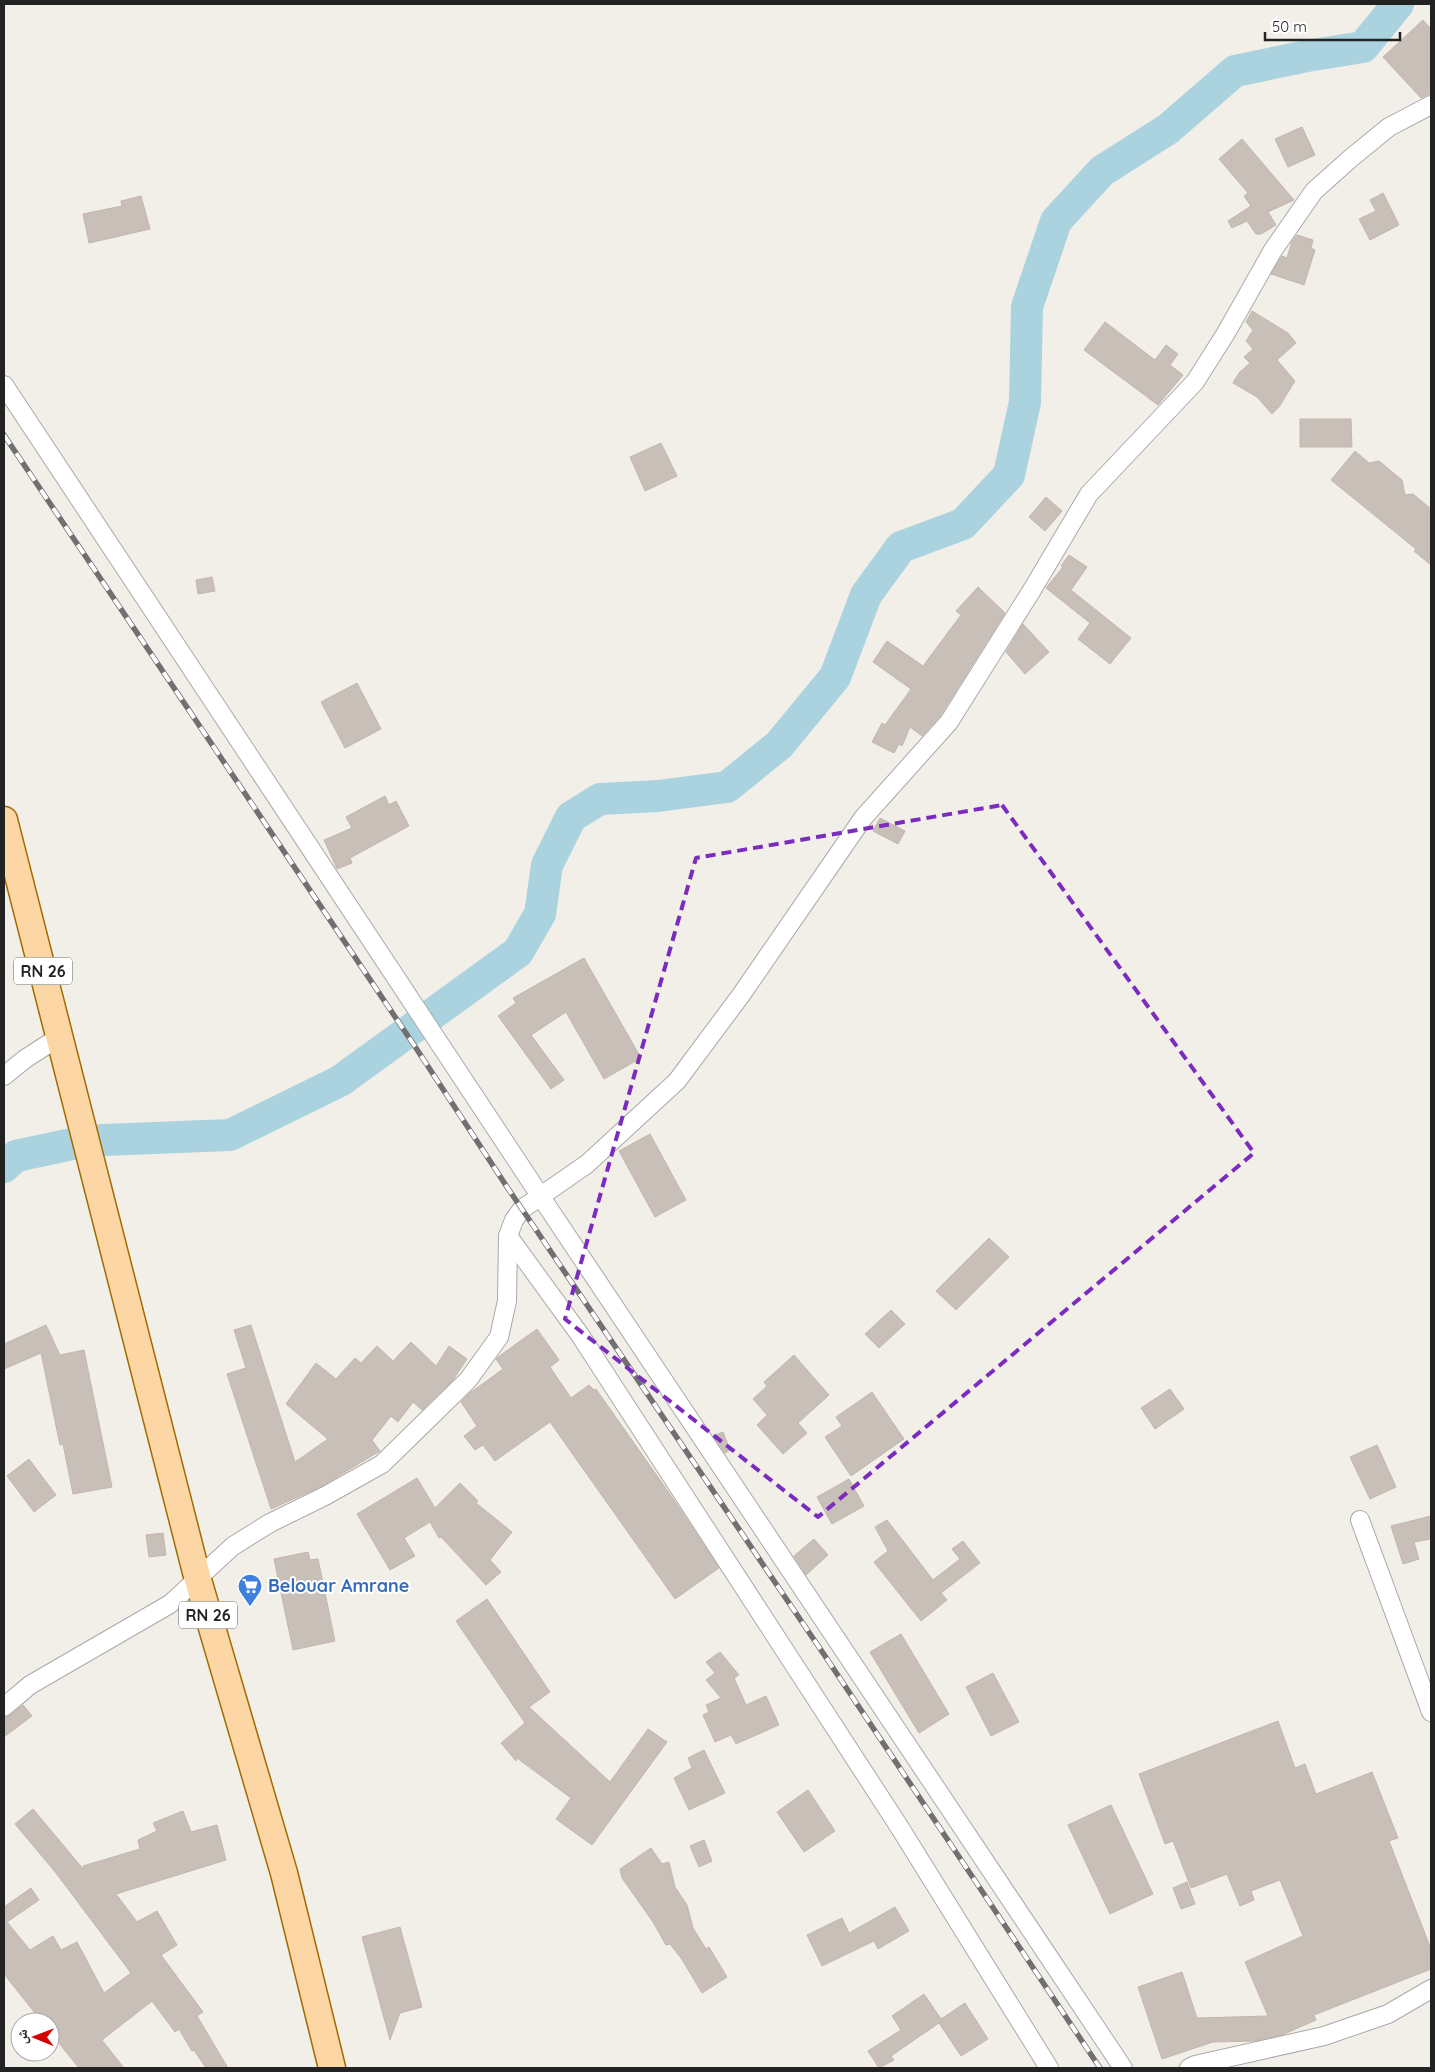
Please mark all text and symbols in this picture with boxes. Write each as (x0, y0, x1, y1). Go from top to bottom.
scale bar (1265, 10, 1400, 42)
text: 50 m (1272, 17, 1307, 36)
road number: RN 26 (14, 958, 72, 984)
supermarket icon: Belouar Amrane (237, 1573, 263, 1607)
place label: Belouar Amrane (268, 1574, 409, 1597)
road number: RN 26 (179, 1602, 237, 1628)
north arrow (10, 2012, 60, 2062)
text: ش (13, 2029, 31, 2044)

